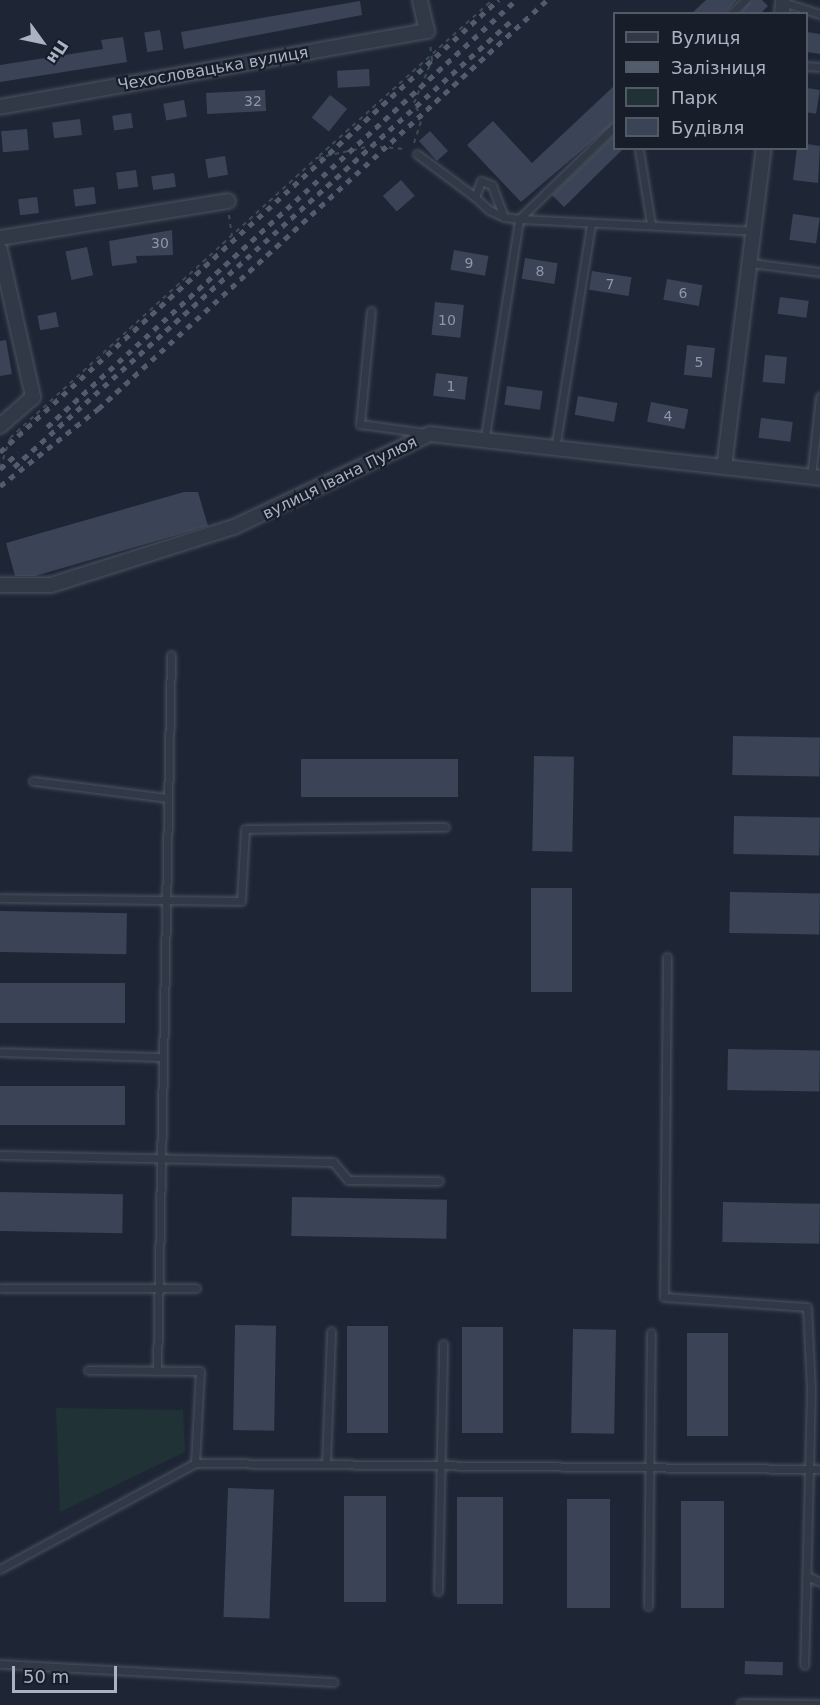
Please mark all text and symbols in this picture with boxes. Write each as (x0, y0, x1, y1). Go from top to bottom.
north arrow (12, 12, 72, 72)
legend (613, 12, 808, 150)
text: Вулиця (671, 27, 740, 48)
text: Пн (43, 37, 72, 67)
street label: Чехословацька вулиця (116, 43, 310, 95)
text: Залізниця (671, 57, 766, 78)
text: Парк (671, 87, 718, 108)
house number: 32 (244, 93, 262, 109)
text: Будівля (671, 117, 744, 138)
house number: 30 (151, 235, 169, 251)
house number: 9 (465, 255, 473, 271)
house number: 8 (536, 263, 544, 279)
house number: 7 (606, 276, 614, 292)
house number: 6 (679, 285, 687, 301)
house number: 10 (438, 312, 456, 328)
house number: 5 (695, 354, 703, 370)
house number: 1 (447, 378, 455, 394)
house number: 4 (664, 408, 672, 424)
street label: вулиця Івана Пулюя (260, 432, 420, 524)
scale bar (15, 1654, 120, 1692)
text: 50 m (23, 1666, 69, 1687)

